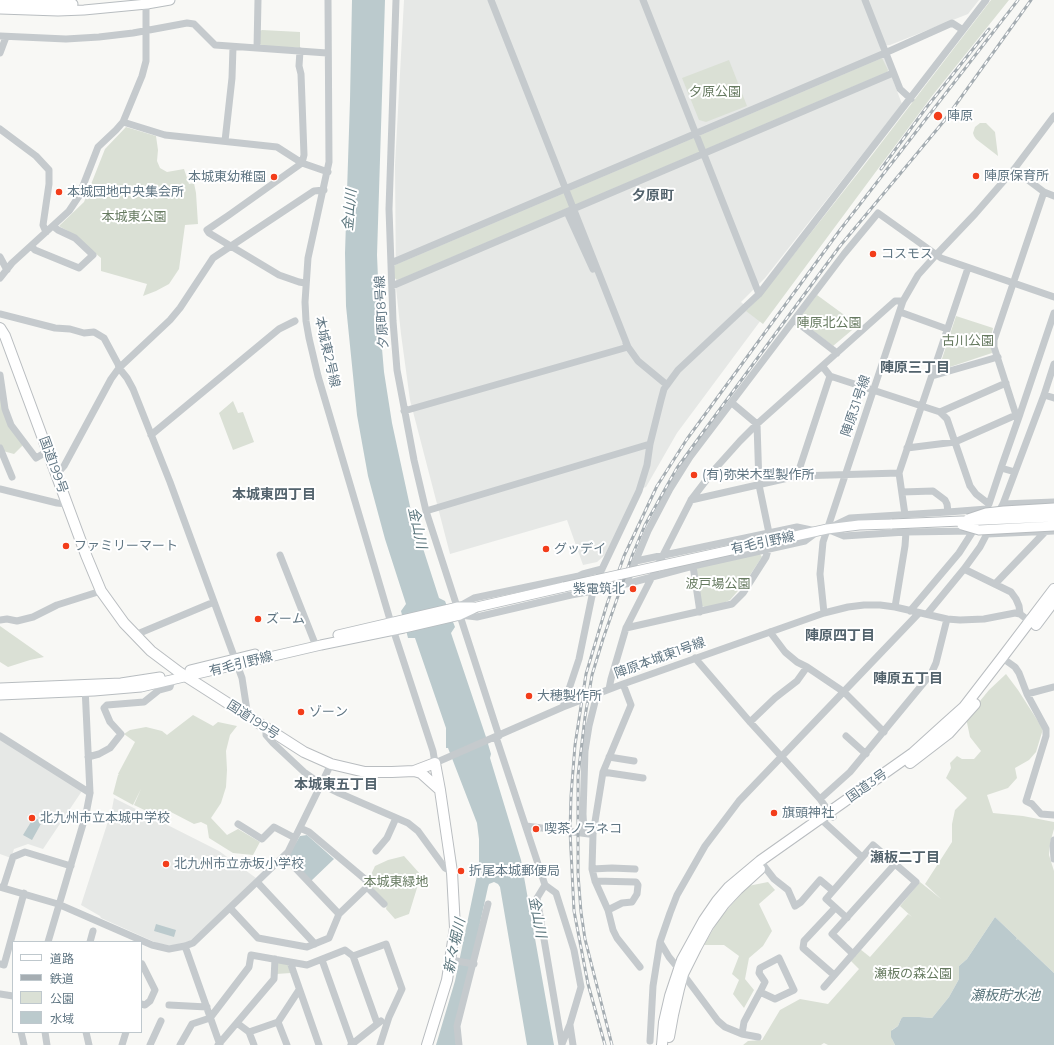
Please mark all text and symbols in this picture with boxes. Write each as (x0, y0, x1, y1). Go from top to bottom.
park label: 夕原公園 (689, 84, 741, 100)
place label: 陣原 (947, 108, 973, 124)
marker: 陣原 (932, 110, 944, 122)
place label: 陣原保育所 (984, 168, 1049, 184)
place label: 本城東幼稚園 (188, 169, 266, 185)
marker: 陣原保育所 (971, 171, 981, 181)
marker: 本城東幼稚園 (269, 172, 279, 182)
place label: 本城団地中央集会所 (67, 184, 184, 200)
marker: 本城団地中央集会所 (54, 187, 64, 197)
water label: 金山川 (340, 188, 360, 232)
district label: 夕原町 (632, 188, 674, 204)
park label: 本城東公園 (102, 209, 166, 225)
place label: コスモス (881, 246, 933, 262)
marker: コスモス (868, 249, 878, 259)
street label: 夕原町8号線 (372, 275, 392, 349)
street label: 本城東2号線 (311, 315, 343, 389)
park label: 陣原北公園 (797, 315, 861, 331)
park label: 古川公園 (942, 333, 994, 349)
district label: 陣原三丁目 (880, 360, 950, 376)
street label: 陣原31号線 (838, 373, 874, 439)
street label: 国道199号 (35, 434, 71, 496)
place label: (有)弥栄木型製作所 (702, 467, 815, 483)
marker: (有)弥栄木型製作所 (689, 470, 699, 480)
district label: 本城東四丁目 (232, 487, 316, 503)
water label: 金山川 (404, 506, 430, 550)
street label: 有毛引野線 (730, 529, 796, 557)
place label: ファミリーマート (74, 538, 178, 554)
marker: ファミリーマート (61, 541, 71, 551)
place label: グッデイ (554, 541, 606, 557)
marker: グッデイ (541, 544, 551, 554)
park label: 波戸場公園 (686, 576, 750, 592)
place label: 紫電筑北 (573, 581, 625, 597)
marker: 紫電筑北 (628, 584, 638, 594)
place label: ズーム (266, 611, 305, 627)
marker: ズーム (253, 614, 263, 624)
district label: 陣原四丁目 (805, 628, 875, 644)
street label: 陣原本城東1号線 (612, 634, 708, 682)
street label: 有毛引野線 (208, 649, 274, 679)
district label: 陣原五丁目 (873, 671, 943, 687)
place label: 大穂製作所 (537, 688, 602, 704)
marker: 大穂製作所 (524, 691, 534, 701)
street label: 国道199号 (224, 697, 282, 743)
place label: ゾーン (309, 704, 348, 720)
marker: ゾーン (296, 707, 306, 717)
street label: 国道3号 (844, 766, 890, 806)
district label: 本城東五丁目 (294, 777, 378, 793)
place label: 旗頭神社 (782, 805, 834, 821)
marker: 旗頭神社 (769, 808, 779, 818)
place label: 北九州市立本城中学校 (40, 810, 170, 826)
marker: 北九州市立本城中学校 (27, 813, 37, 823)
place label: 喫茶ノラネコ (544, 821, 622, 837)
marker: 喫茶ノラネコ (531, 824, 541, 834)
district label: 瀬板二丁目 (870, 850, 940, 866)
place label: 北九州市立赤坂小学校 (174, 856, 304, 872)
marker: 北九州市立赤坂小学校 (161, 859, 171, 869)
place label: 折尾本城郵便局 (469, 863, 560, 879)
marker: 折尾本城郵便局 (456, 866, 466, 876)
park label: 本城東緑地 (364, 874, 428, 890)
water label: 金山川 (525, 895, 549, 939)
water label: 新々堀川 (441, 917, 469, 975)
legend (12, 941, 142, 1033)
text: 道路 (50, 951, 74, 966)
park label: 瀬板の森公園 (874, 966, 952, 982)
text: 鉄道 (50, 971, 74, 986)
water label: 瀬板貯水池 (970, 988, 1040, 1004)
text: 公園 (50, 991, 74, 1006)
text: 水域 (50, 1011, 74, 1026)

